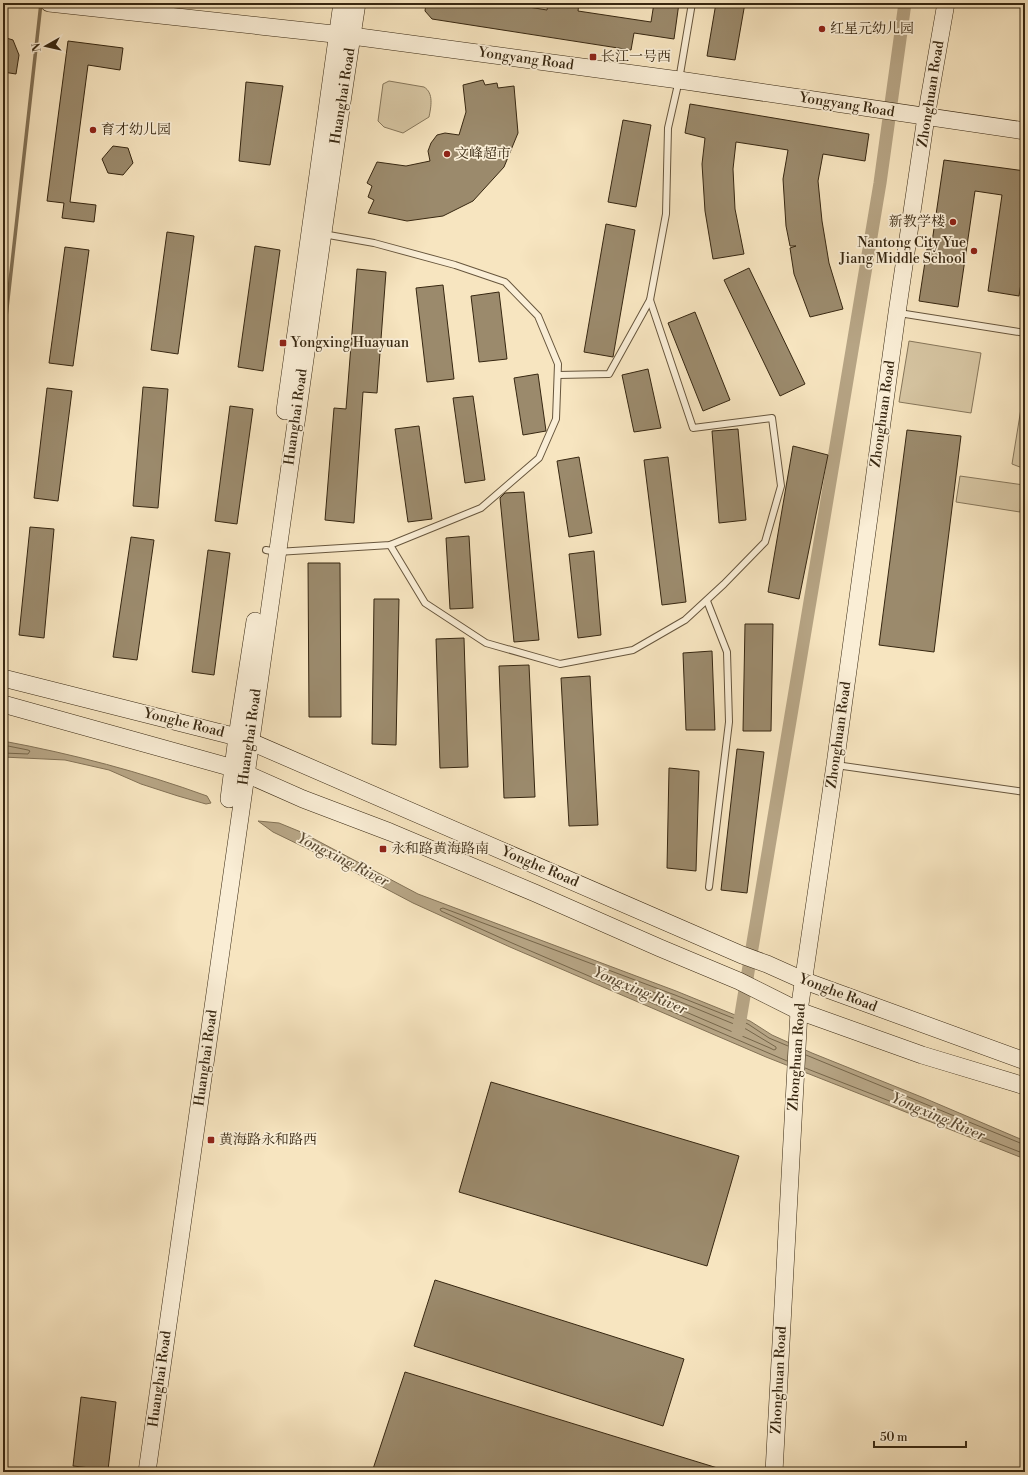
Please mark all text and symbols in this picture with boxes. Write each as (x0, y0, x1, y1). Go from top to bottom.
place label: 红星元幼儿园 (830, 20, 914, 38)
marker: 红星元幼儿园 (817, 24, 827, 34)
north arrow (26, 26, 66, 66)
street label: Zhonghuan Road (914, 39, 948, 149)
text: N (30, 42, 45, 53)
street label: Yongyang Road (476, 43, 575, 75)
street label: Huanghai Road (327, 47, 360, 145)
place label: 长江一号西 (601, 48, 671, 66)
marker: 长江一号西 (588, 52, 598, 62)
street label: Yongyang Road (797, 88, 896, 121)
place label: 育才幼儿园 (101, 121, 171, 139)
marker: 育才幼儿园 (88, 125, 98, 135)
place label: 文峰超市 (455, 145, 511, 163)
marker: 文峰超市 (442, 149, 452, 159)
place label: 新教学楼 (889, 213, 945, 231)
marker: 新教学楼 (948, 217, 958, 227)
place label: Nantong City Yue Jiang Middle School (838, 234, 966, 268)
marker: Nantong City Yue Jiang Middle School (969, 246, 979, 256)
place label: Yongxing Huayuan (290, 334, 410, 352)
marker: Yongxing Huayuan (278, 338, 288, 348)
street label: Zhonghuan Road (867, 359, 899, 469)
street label: Huanghai Road (280, 368, 312, 466)
street label: Zhonghuan Road (823, 680, 855, 790)
street label: Huanghai Road (234, 688, 266, 786)
street label: Yonghe Road (141, 704, 226, 742)
water label: Yongxing River (294, 829, 392, 891)
place label: 永和路黄海路南 (391, 840, 489, 858)
street label: Yonghe Road (498, 842, 581, 891)
marker: 永和路黄海路南 (378, 844, 388, 854)
water label: Yongxing River (590, 963, 690, 1020)
street label: Yonghe Road (795, 969, 880, 1016)
street label: Zhonghuan Road (784, 1002, 810, 1112)
street label: Huanghai Road (190, 1009, 222, 1107)
water label: Yongxing River (888, 1089, 988, 1146)
place label: 黄海路永和路西 (219, 1131, 317, 1149)
marker: 黄海路永和路西 (206, 1135, 216, 1145)
street label: Zhonghuan Road (767, 1326, 791, 1434)
street label: Huanghai Road (144, 1330, 176, 1428)
scale bar (874, 1423, 966, 1449)
text: 50 m (880, 1430, 908, 1445)

